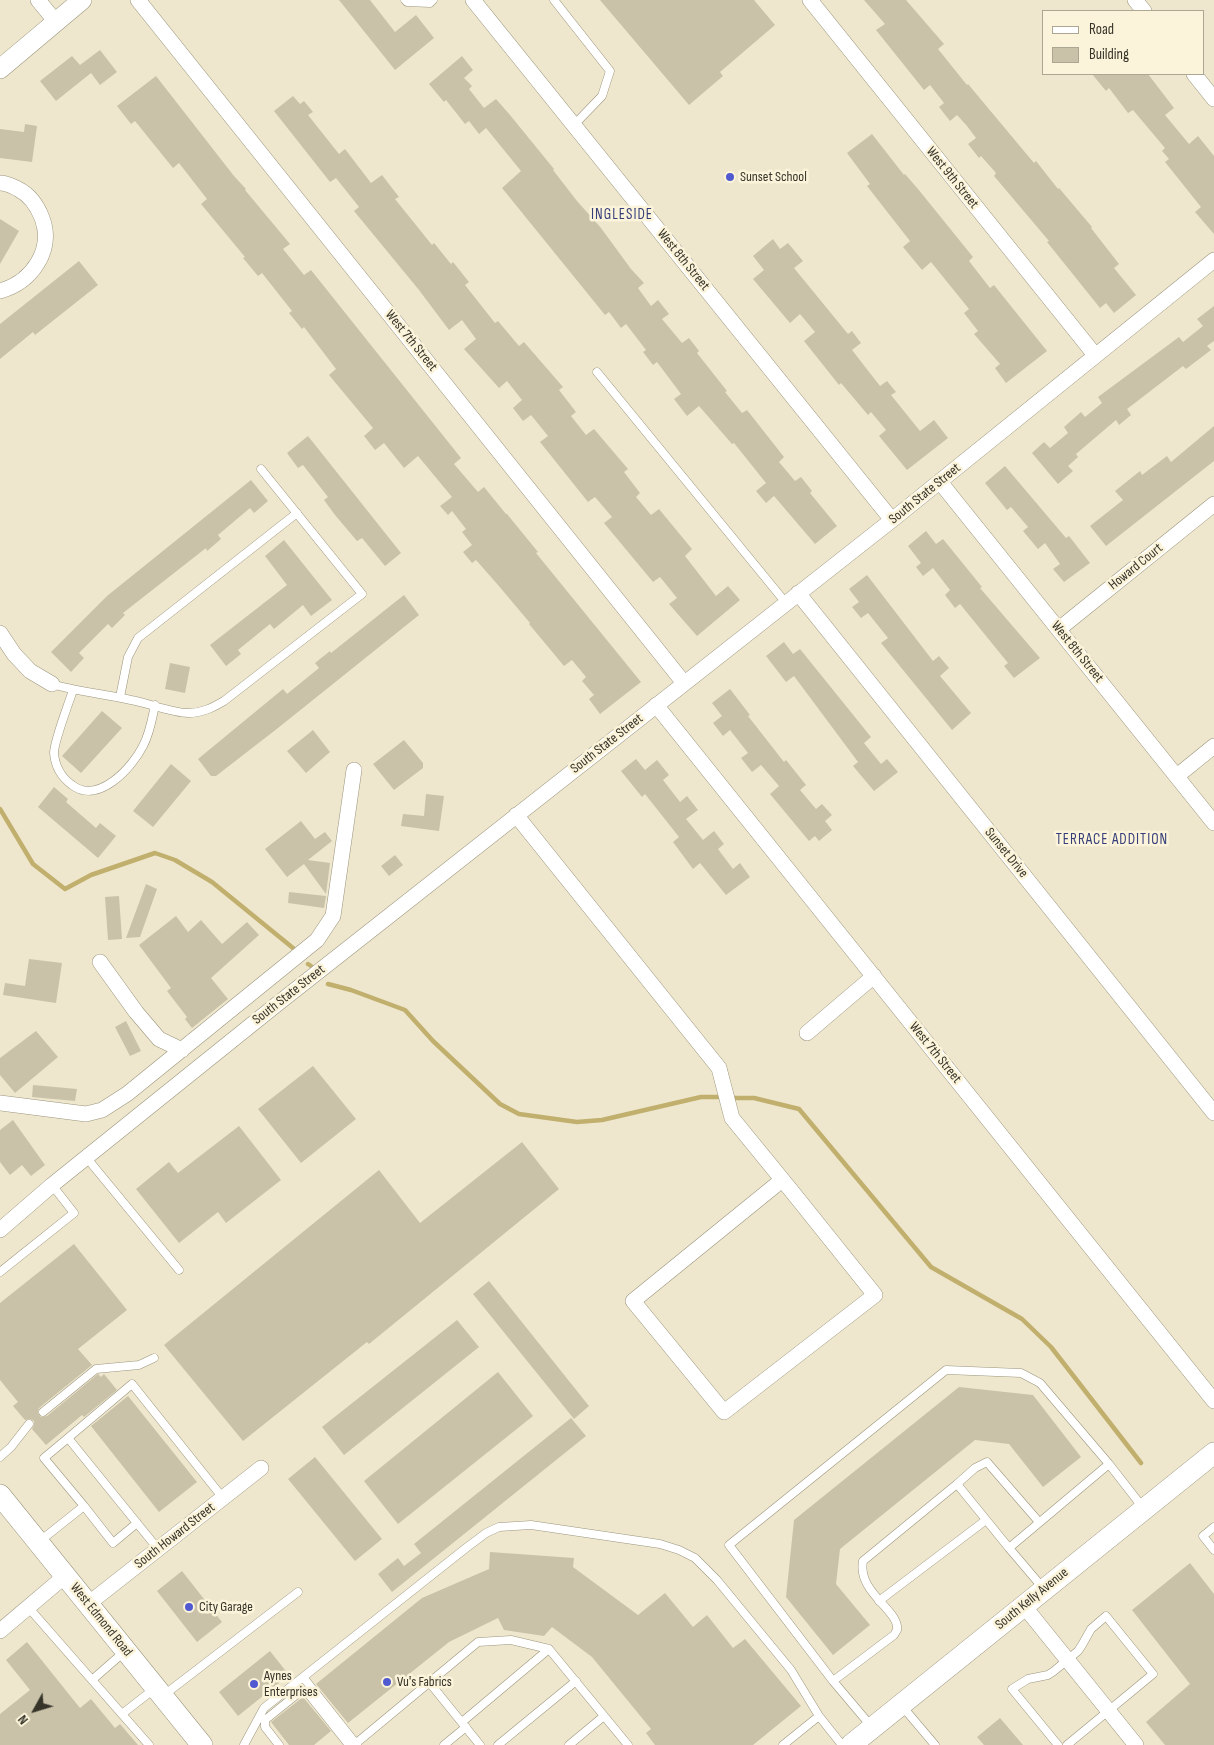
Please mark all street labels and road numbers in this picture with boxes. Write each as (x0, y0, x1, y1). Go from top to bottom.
street label: West 9th Street (922, 144, 982, 212)
street label: West 8th Street (653, 226, 713, 294)
street label: West 7th Street (381, 307, 441, 375)
street label: South State Street (886, 460, 964, 528)
street label: Howard Court (1106, 540, 1166, 594)
street label: West 8th Street (1047, 618, 1107, 686)
street label: South State Street (567, 711, 647, 777)
street label: Sunset Drive (981, 825, 1031, 881)
street label: South State Street (249, 962, 329, 1028)
street label: West 7th Street (905, 1019, 965, 1087)
street label: South Howard Street (131, 1499, 219, 1573)
street label: South Kelly Avenue (992, 1564, 1072, 1634)
street label: West Edmond Road (66, 1580, 136, 1660)

